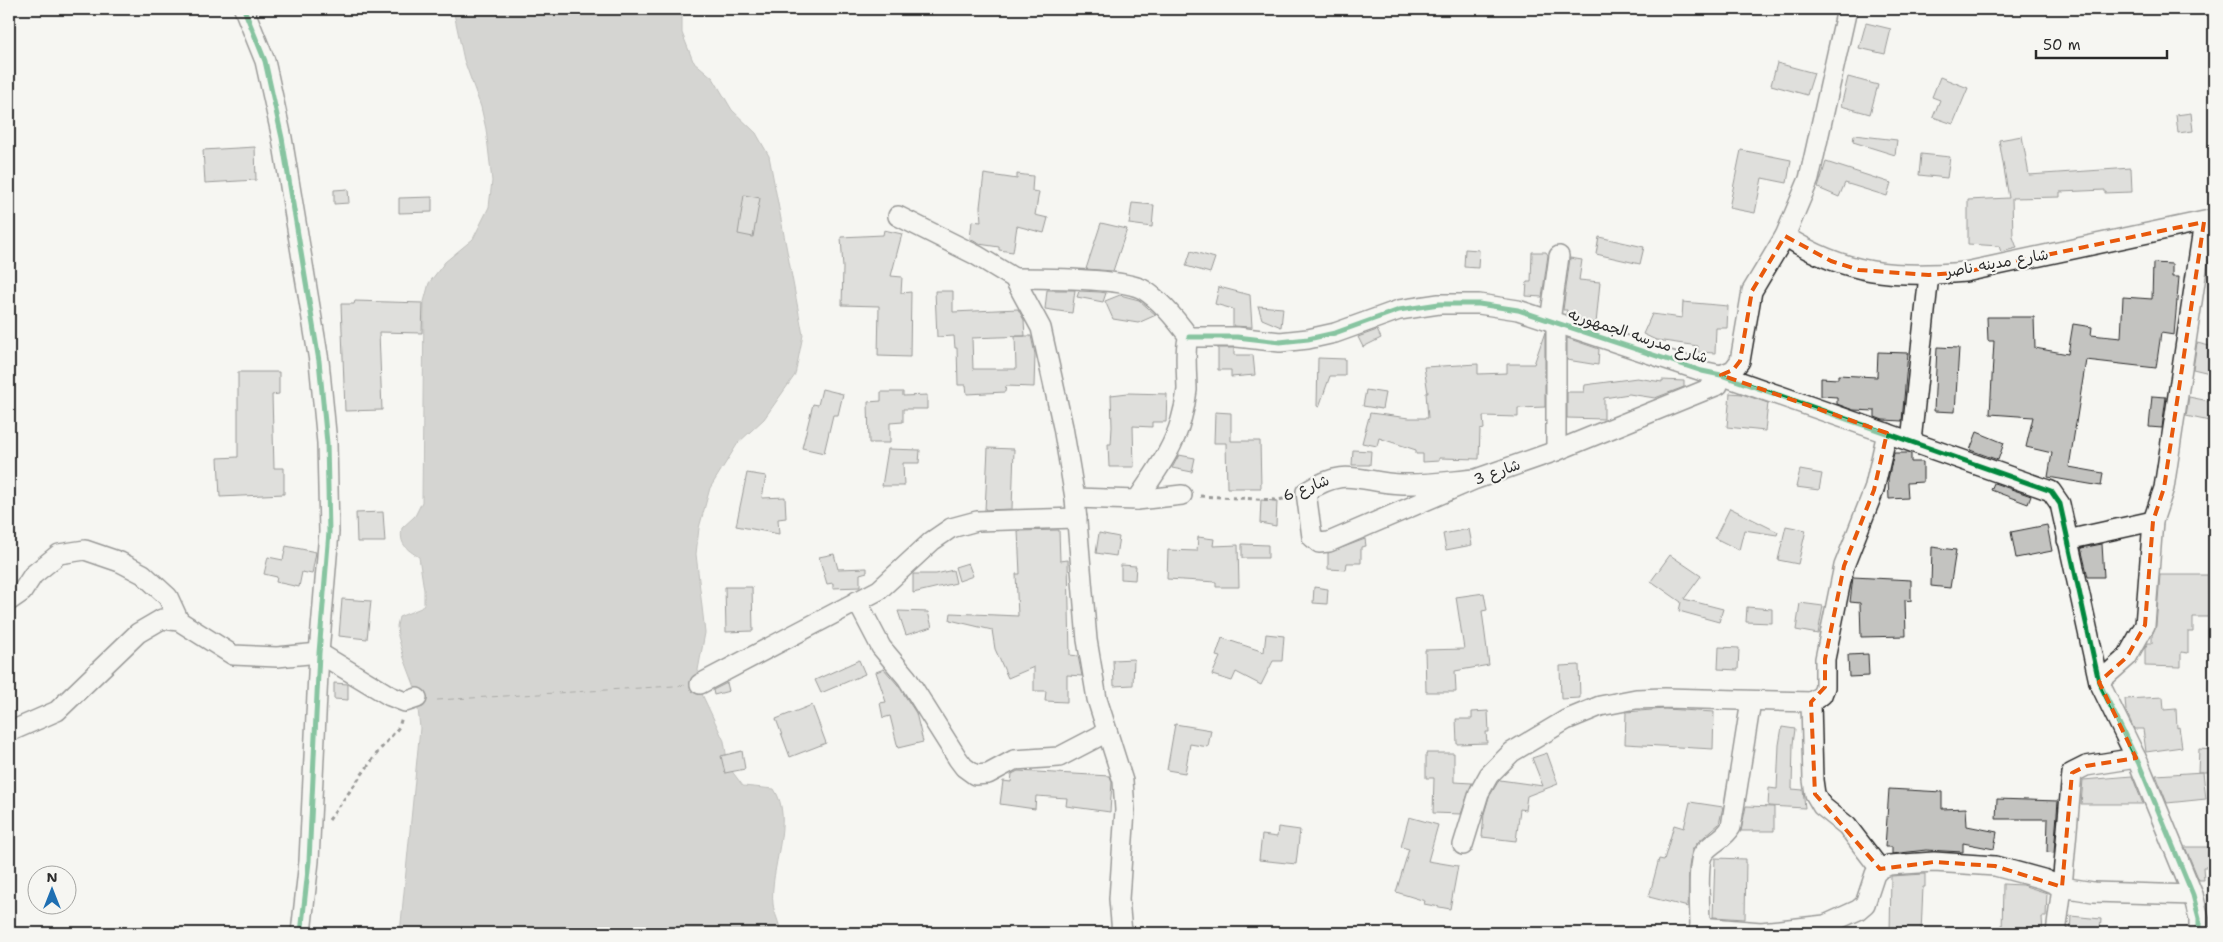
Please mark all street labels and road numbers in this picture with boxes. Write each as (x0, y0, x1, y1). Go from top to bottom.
street label: شارع مدينه ناصر (1942, 244, 2050, 282)
street label: شارع مدرسه الجمهوريه (1566, 304, 1710, 368)
street label: شارع 3 (1471, 454, 1523, 490)
street label: شارع 6 (1280, 470, 1332, 506)

